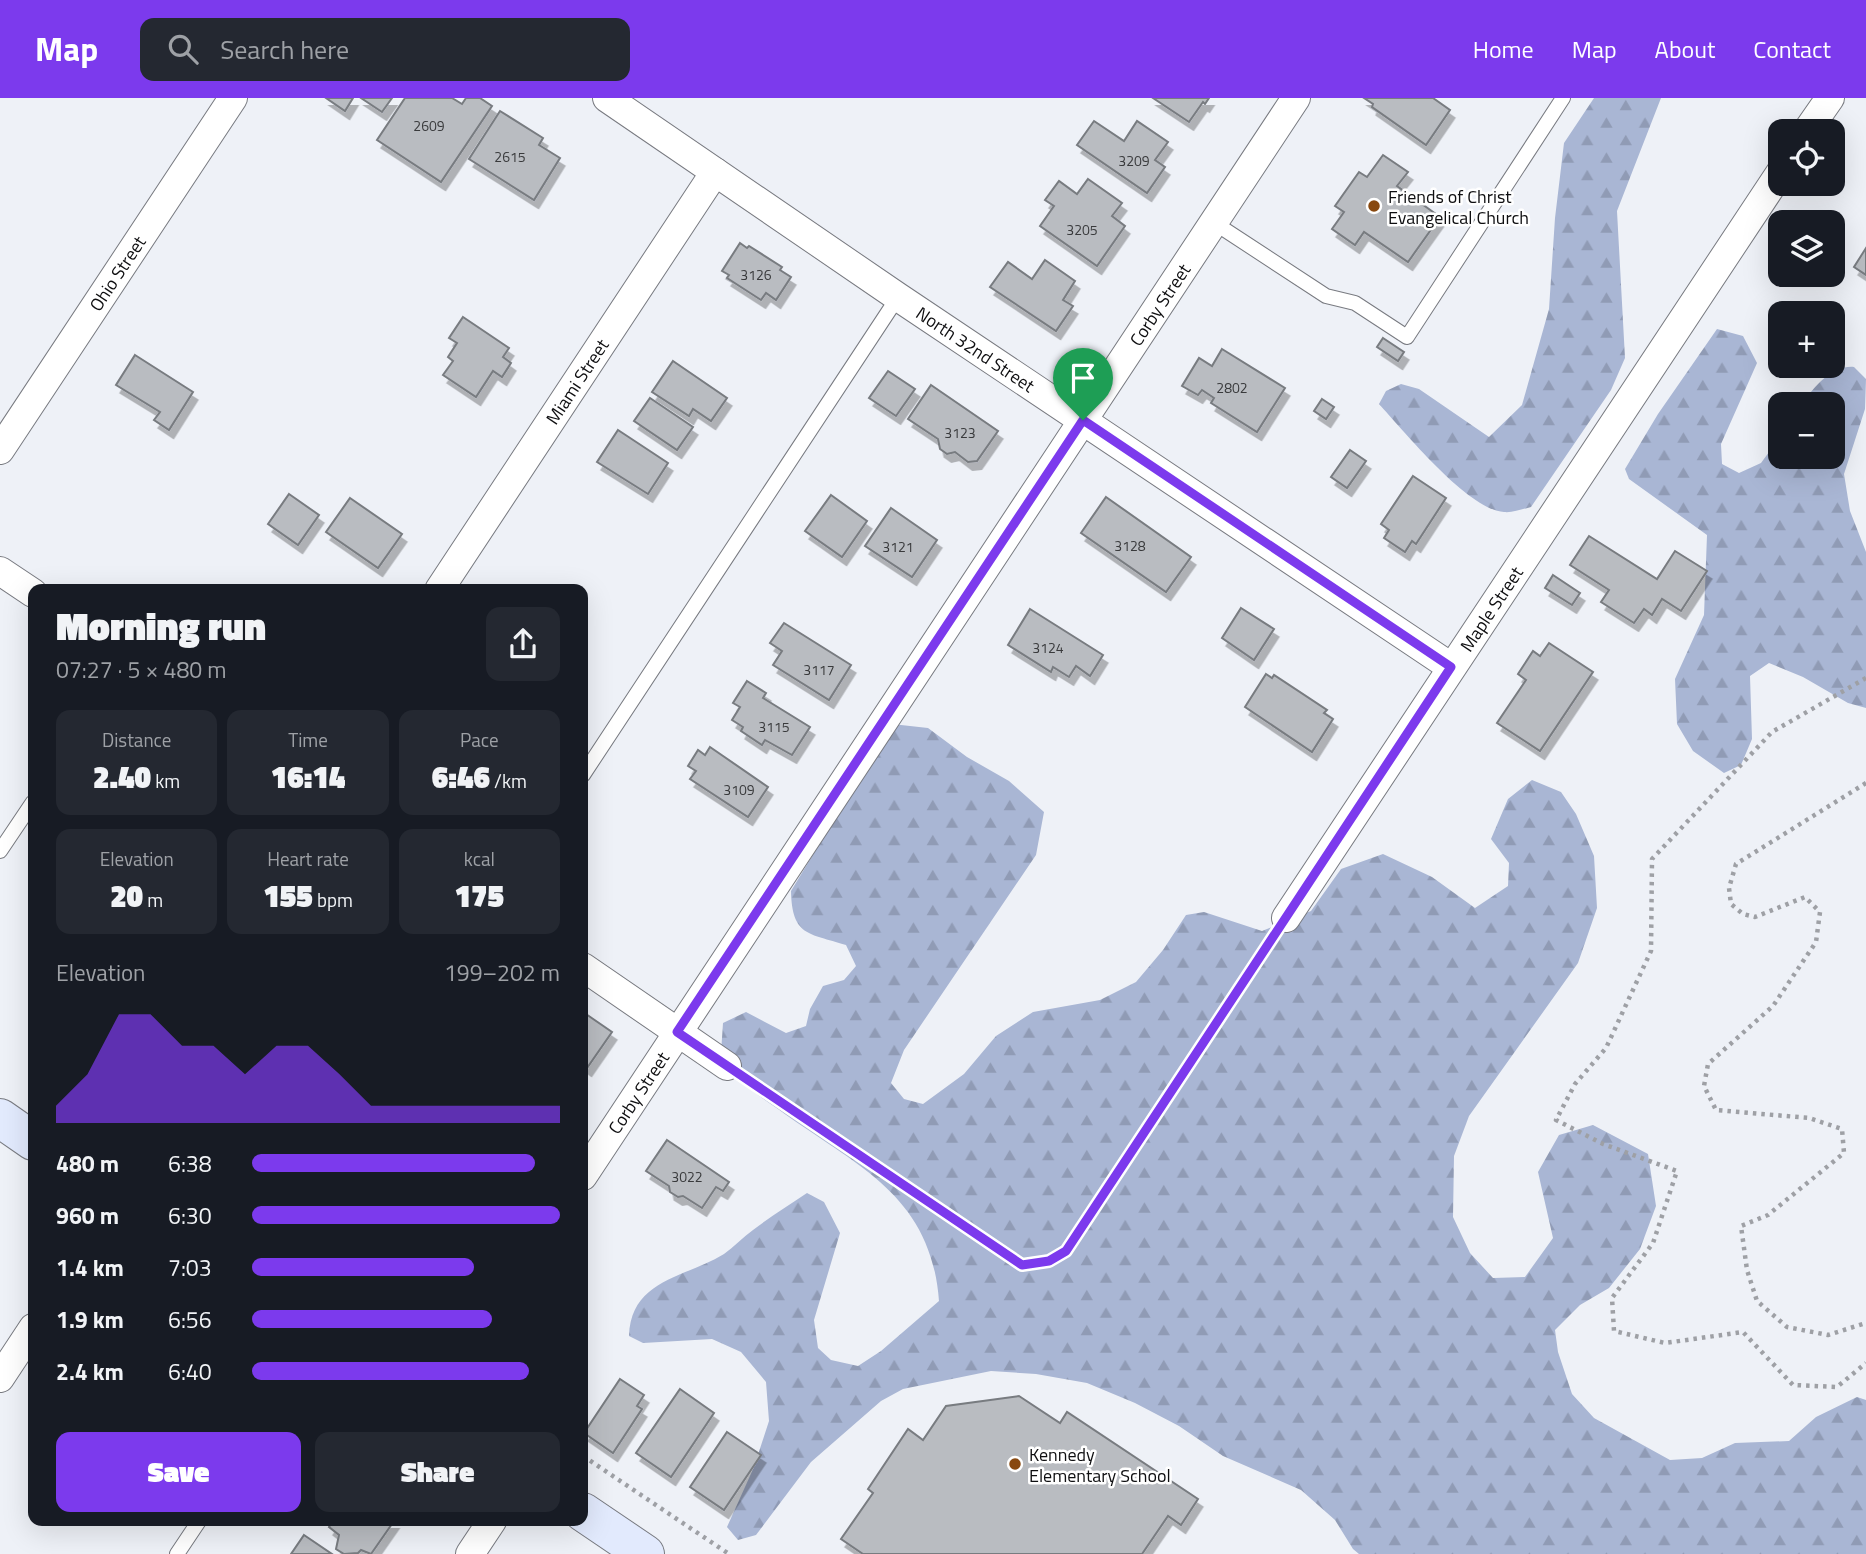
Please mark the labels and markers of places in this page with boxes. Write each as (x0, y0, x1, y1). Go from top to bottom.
place label: Friends of Christ Evangelical Church (1388, 183, 1529, 231)
marker: Friends of Christ Evangelical Church (1366, 198, 1382, 214)
pin (1053, 348, 1113, 420)
place label: Kennedy Elementary School (1029, 1441, 1171, 1489)
marker: Kennedy Elementary School (1007, 1456, 1023, 1472)

